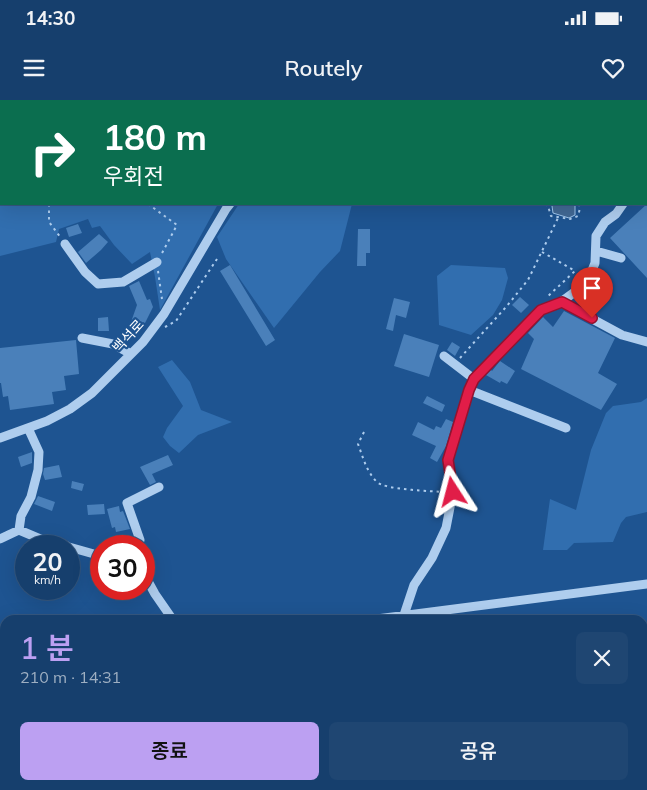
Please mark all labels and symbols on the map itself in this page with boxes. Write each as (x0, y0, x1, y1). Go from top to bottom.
pin (571, 267, 613, 318)
street label: 백석로 (108, 316, 148, 356)
position arrow (426, 465, 478, 517)
speed limit sign: 30 (90, 535, 155, 600)

